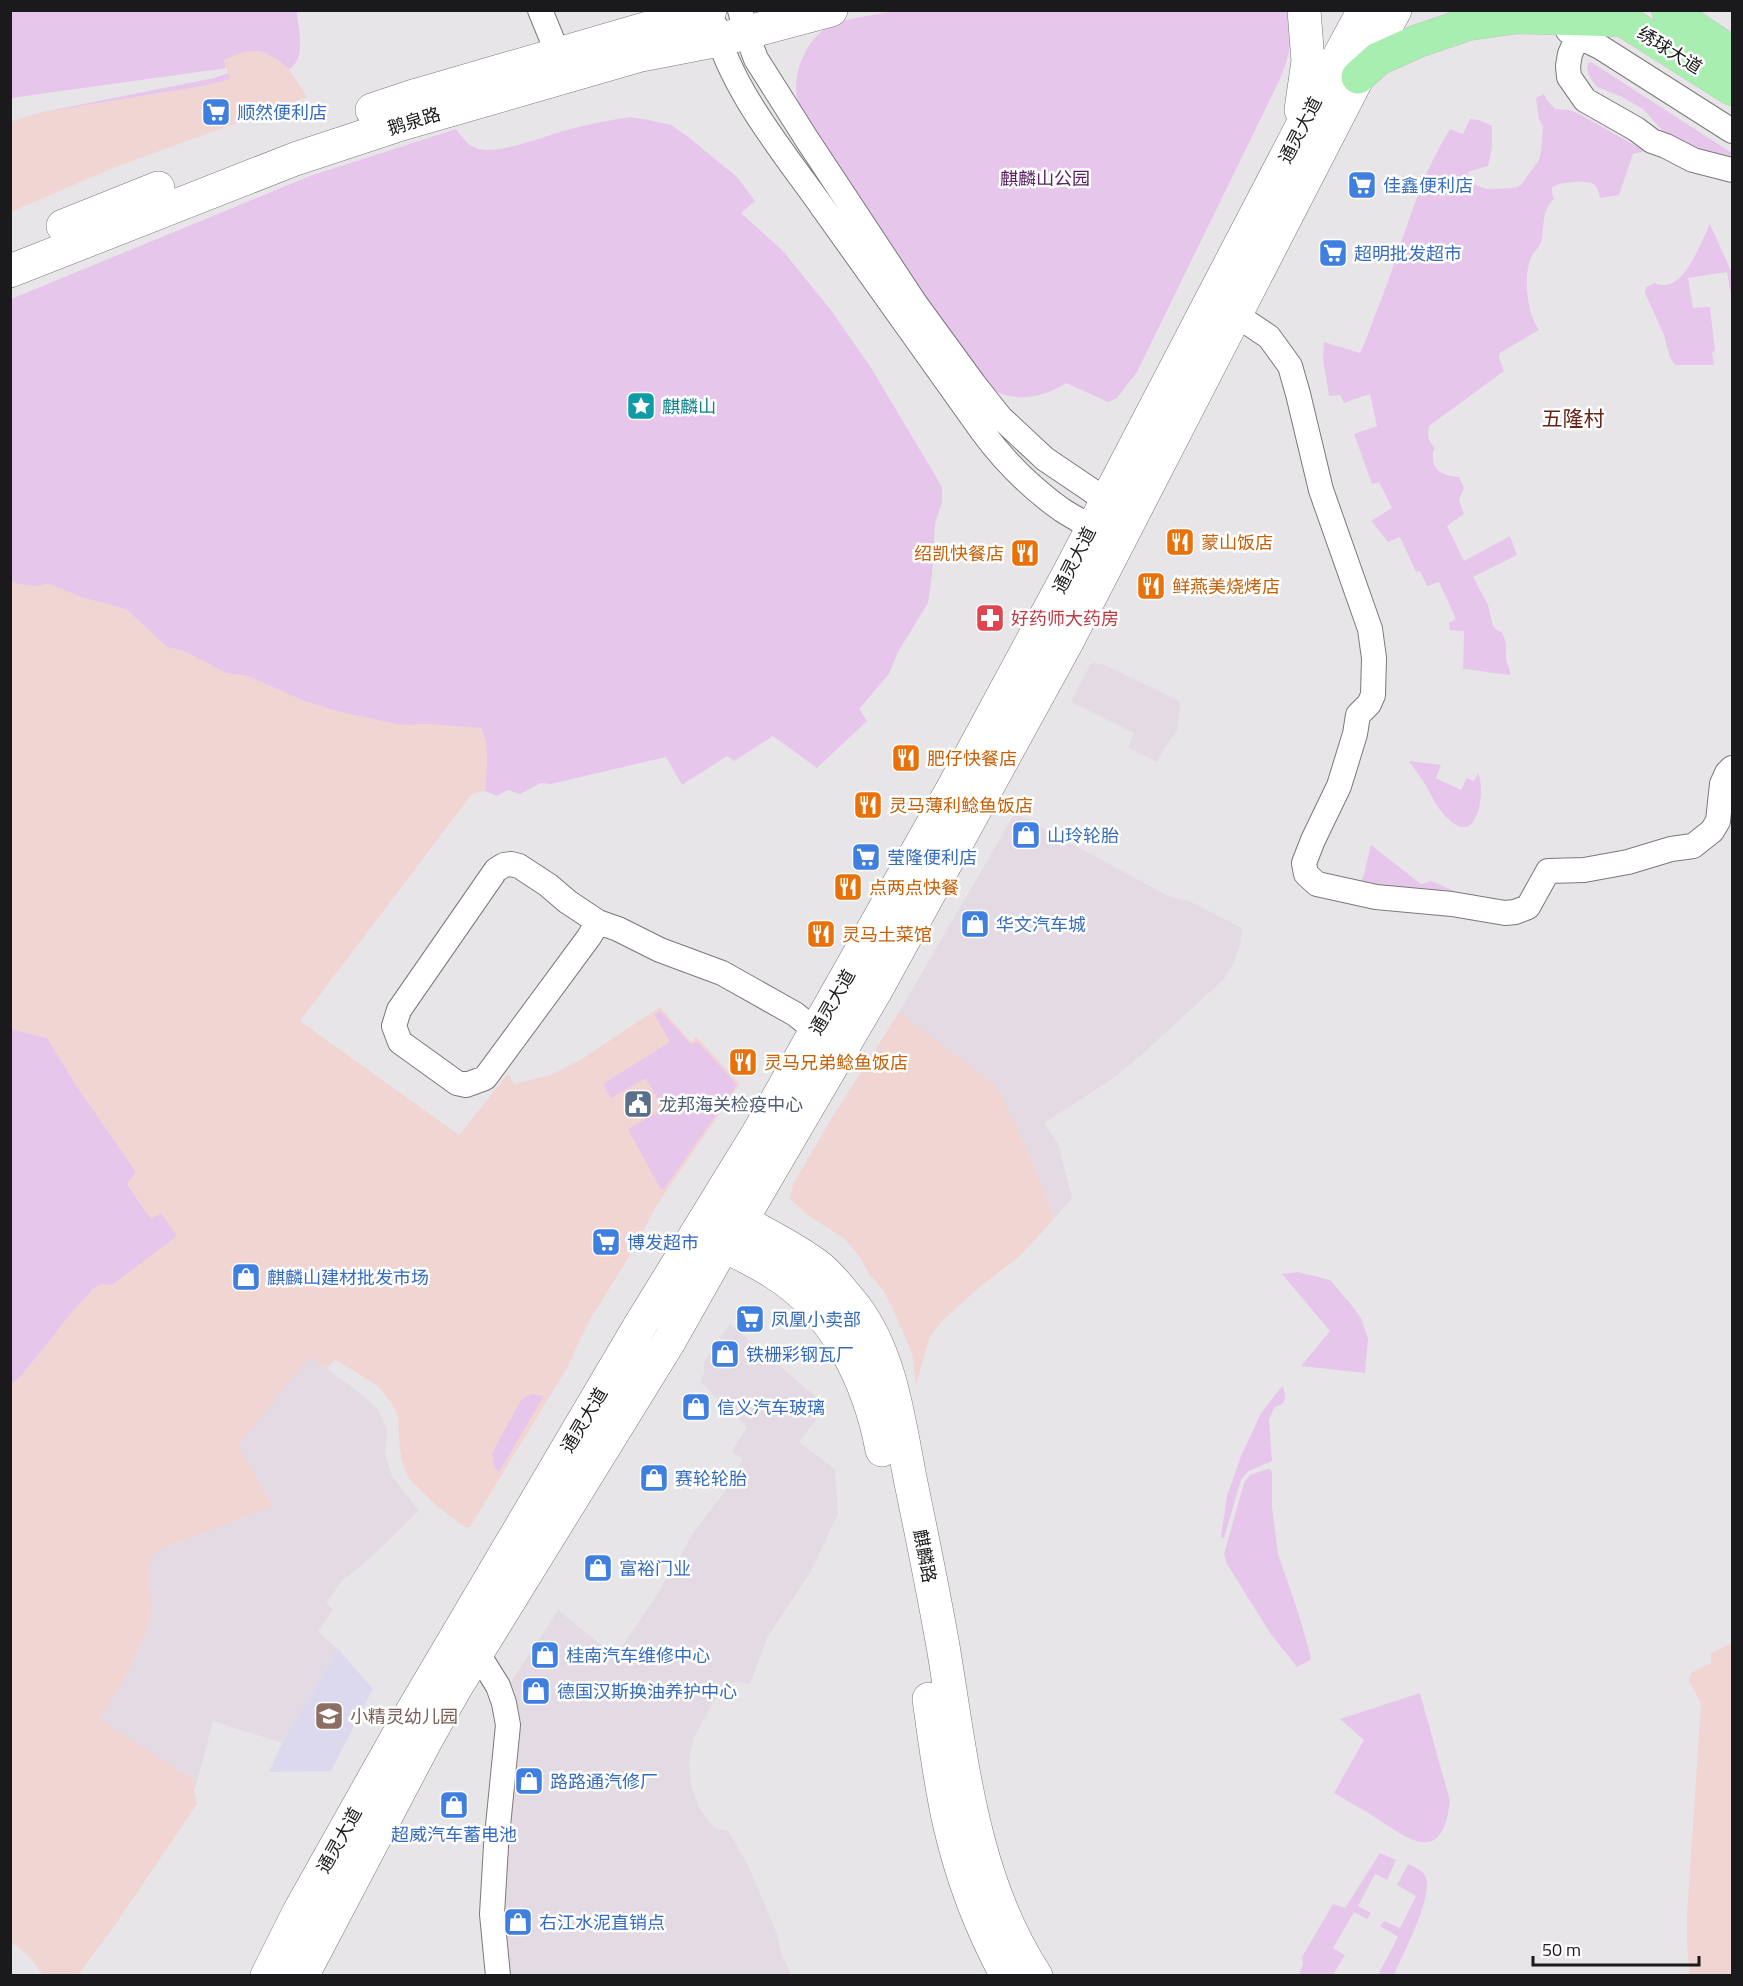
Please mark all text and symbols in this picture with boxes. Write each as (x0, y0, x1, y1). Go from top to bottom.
street label: 绣球大道 (1632, 19, 1708, 81)
street label: 通灵大道 (1272, 92, 1328, 168)
supermarket icon: 顺然便利店 (200, 96, 232, 128)
place label: 顺然便利店 (237, 99, 327, 126)
street label: 鹅泉路 (384, 100, 444, 142)
park label: 麒麟山公园 (1000, 165, 1090, 192)
supermarket icon: 佳鑫便利店 (1346, 169, 1378, 201)
place label: 佳鑫便利店 (1383, 172, 1473, 199)
supermarket icon: 超明批发超市 (1317, 237, 1349, 269)
place label: 超明批发超市 (1354, 240, 1462, 267)
place icon: 麒麟山 (625, 390, 657, 422)
place label: 麒麟山 (662, 393, 716, 420)
district label: 五隆村 (1542, 402, 1605, 434)
street label: 通灵大道 (1046, 522, 1102, 598)
restaurant icon: 蒙山饭店 (1164, 526, 1196, 558)
place label: 蒙山饭店 (1201, 529, 1273, 556)
restaurant icon: 绍凯快餐店 (1009, 537, 1041, 569)
place label: 绍凯快餐店 (914, 540, 1004, 567)
restaurant icon: 鲜燕美烧烤店 (1135, 570, 1167, 602)
place label: 鲜燕美烧烤店 (1172, 573, 1280, 600)
pharmacy icon: 好药师大药房 (974, 602, 1006, 634)
place label: 好药师大药房 (1011, 605, 1119, 632)
restaurant icon: 肥仔快餐店 (890, 742, 922, 774)
place label: 肥仔快餐店 (927, 745, 1017, 772)
restaurant icon: 灵马薄利鲶鱼饭店 (852, 789, 884, 821)
place label: 灵马薄利鲶鱼饭店 (889, 792, 1033, 819)
shop icon: 山玲轮胎 (1010, 819, 1042, 851)
place label: 山玲轮胎 (1047, 822, 1119, 849)
supermarket icon: 莹隆便利店 (850, 841, 882, 873)
place label: 莹隆便利店 (887, 844, 977, 871)
restaurant icon: 点两点快餐 (832, 871, 864, 903)
place label: 点两点快餐 (869, 874, 959, 901)
shop icon: 华文汽车城 (959, 908, 991, 940)
place label: 华文汽车城 (996, 911, 1086, 938)
restaurant icon: 灵马土菜馆 (805, 918, 837, 950)
place label: 灵马土菜馆 (842, 921, 932, 948)
street label: 通灵大道 (802, 964, 862, 1040)
restaurant icon: 灵马兄弟鲶鱼饭店 (727, 1046, 759, 1078)
place label: 灵马兄弟鲶鱼饭店 (764, 1049, 908, 1076)
public building icon: 龙邦海关检疫中心 (622, 1088, 654, 1120)
place label: 龙邦海关检疫中心 (659, 1091, 803, 1118)
supermarket icon: 博发超市 (590, 1226, 622, 1258)
place label: 博发超市 (627, 1229, 699, 1256)
shop icon: 麒麟山建材批发市场 (230, 1261, 262, 1293)
place label: 麒麟山建材批发市场 (267, 1264, 429, 1291)
supermarket icon: 凤凰小卖部 (734, 1303, 766, 1335)
place label: 凤凰小卖部 (771, 1306, 861, 1333)
shop icon: 铁栅彩钢瓦厂 (709, 1338, 741, 1370)
place label: 铁栅彩钢瓦厂 (746, 1341, 854, 1368)
street label: 通灵大道 (554, 1382, 614, 1458)
shop icon: 信义汽车玻璃 (680, 1391, 712, 1423)
place label: 信义汽车玻璃 (717, 1394, 825, 1421)
shop icon: 赛轮轮胎 (638, 1462, 670, 1494)
place label: 赛轮轮胎 (675, 1465, 747, 1492)
street label: 麒麟路 (907, 1527, 943, 1585)
shop icon: 富裕门业 (582, 1552, 614, 1584)
place label: 富裕门业 (619, 1555, 691, 1582)
shop icon: 桂南汽车维修中心 (529, 1639, 561, 1671)
place label: 桂南汽车维修中心 (566, 1642, 710, 1669)
shop icon: 德国汉斯换油养护中心 (520, 1675, 552, 1707)
place label: 德国汉斯换油养护中心 (557, 1678, 737, 1705)
school or university icon: 小精灵幼儿园 (313, 1700, 345, 1732)
place label: 小精灵幼儿园 (350, 1703, 458, 1730)
shop icon: 路路通汽修厂 (513, 1765, 545, 1797)
place label: 路路通汽修厂 (550, 1768, 658, 1795)
shop icon: 超威汽车蓄电池 (438, 1789, 470, 1821)
street label: 通灵大道 (310, 1802, 368, 1878)
place label: 超威汽车蓄电池 (391, 1821, 517, 1848)
shop icon: 右江水泥直销点 (502, 1906, 534, 1938)
place label: 右江水泥直销点 (539, 1909, 665, 1936)
scale bar (1533, 1929, 1700, 1967)
text: 50 m (1542, 1936, 1581, 1963)

